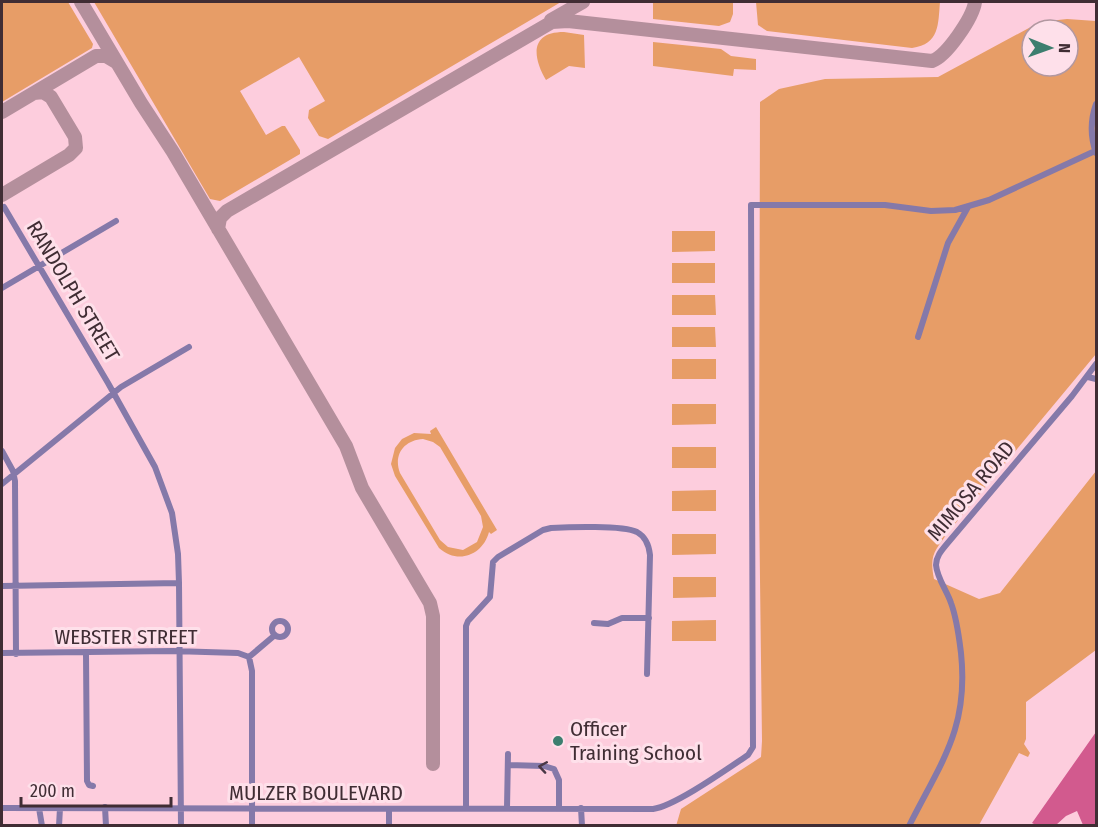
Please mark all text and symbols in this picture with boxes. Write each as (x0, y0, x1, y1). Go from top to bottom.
north arrow (1020, 18, 1080, 78)
text: N (1055, 43, 1074, 53)
street label: RANDOLPH STREET (21, 216, 125, 366)
street label: MIMOSA ROAD (922, 436, 1020, 546)
street label: WEBSTER STREET (54, 624, 198, 650)
place label: Officer Training School (570, 716, 702, 766)
marker: Officer Training School (551, 734, 565, 748)
one-way arrow (539, 762, 548, 774)
scale bar (21, 770, 171, 808)
text: 200 m (30, 780, 75, 802)
street label: MULZER BOULEVARD (229, 780, 403, 806)

